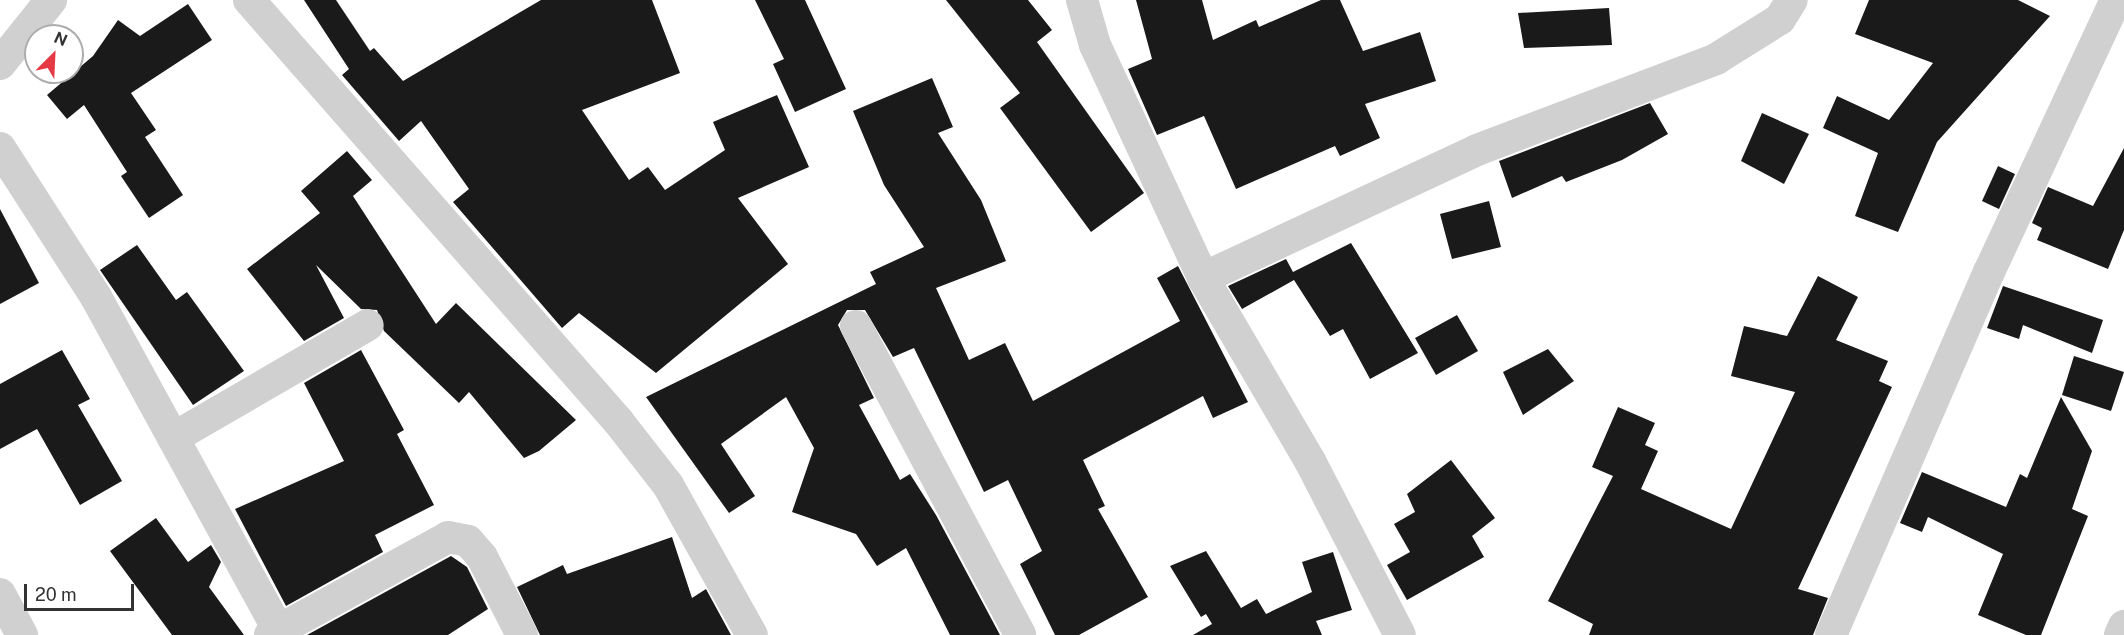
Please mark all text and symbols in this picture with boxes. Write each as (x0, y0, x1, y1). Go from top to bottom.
north arrow (24, 24, 84, 84)
text: N (51, 28, 70, 50)
scale bar (27, 572, 136, 610)
text: 20 m (35, 584, 77, 605)

